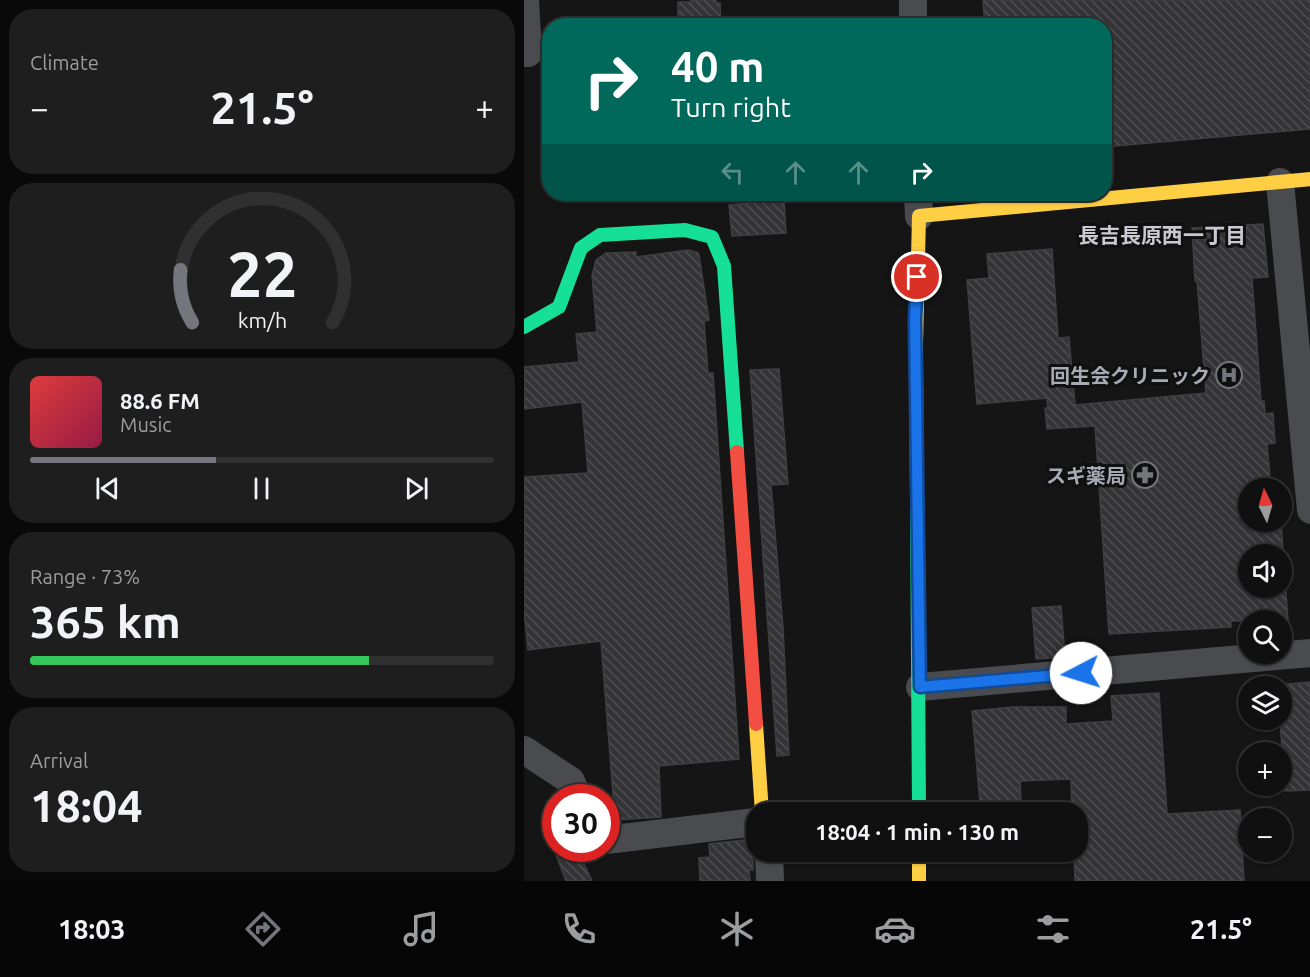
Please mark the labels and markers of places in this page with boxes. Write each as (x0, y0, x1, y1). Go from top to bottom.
pin (891, 251, 942, 302)
hospital icon: 回生会クリニック (1214, 360, 1244, 390)
place label: 回生会クリニック (1050, 364, 1210, 387)
pharmacy icon: スギ薬局 (1130, 460, 1160, 490)
place label: スギ薬局 (1046, 464, 1126, 487)

